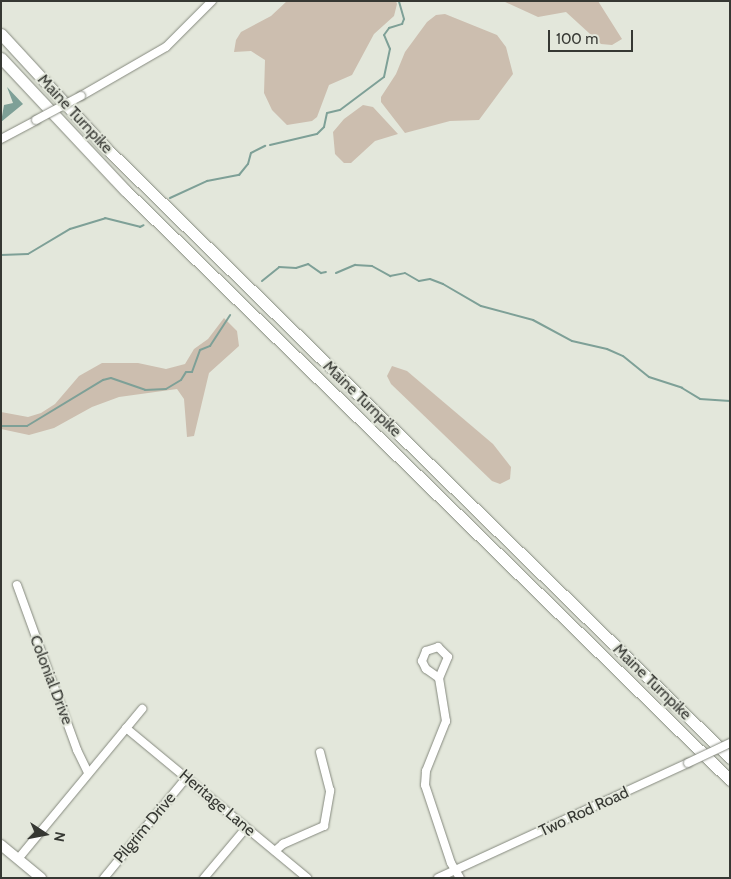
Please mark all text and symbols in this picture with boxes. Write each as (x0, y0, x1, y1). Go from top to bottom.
scale bar (551, 20, 636, 52)
text: 100 m (556, 30, 598, 48)
street label: Maine Turnpike (33, 70, 117, 158)
street label: Maine Turnpike (319, 357, 405, 441)
street label: Colonial Drive (25, 633, 77, 727)
street label: Maine Turnpike (609, 640, 695, 724)
street label: Heritage Lane (175, 766, 259, 840)
street label: Two Rod Road (536, 783, 632, 841)
street label: Pilgrim Drive (110, 789, 180, 867)
north arrow (20, 809, 70, 859)
text: N (50, 830, 70, 843)

